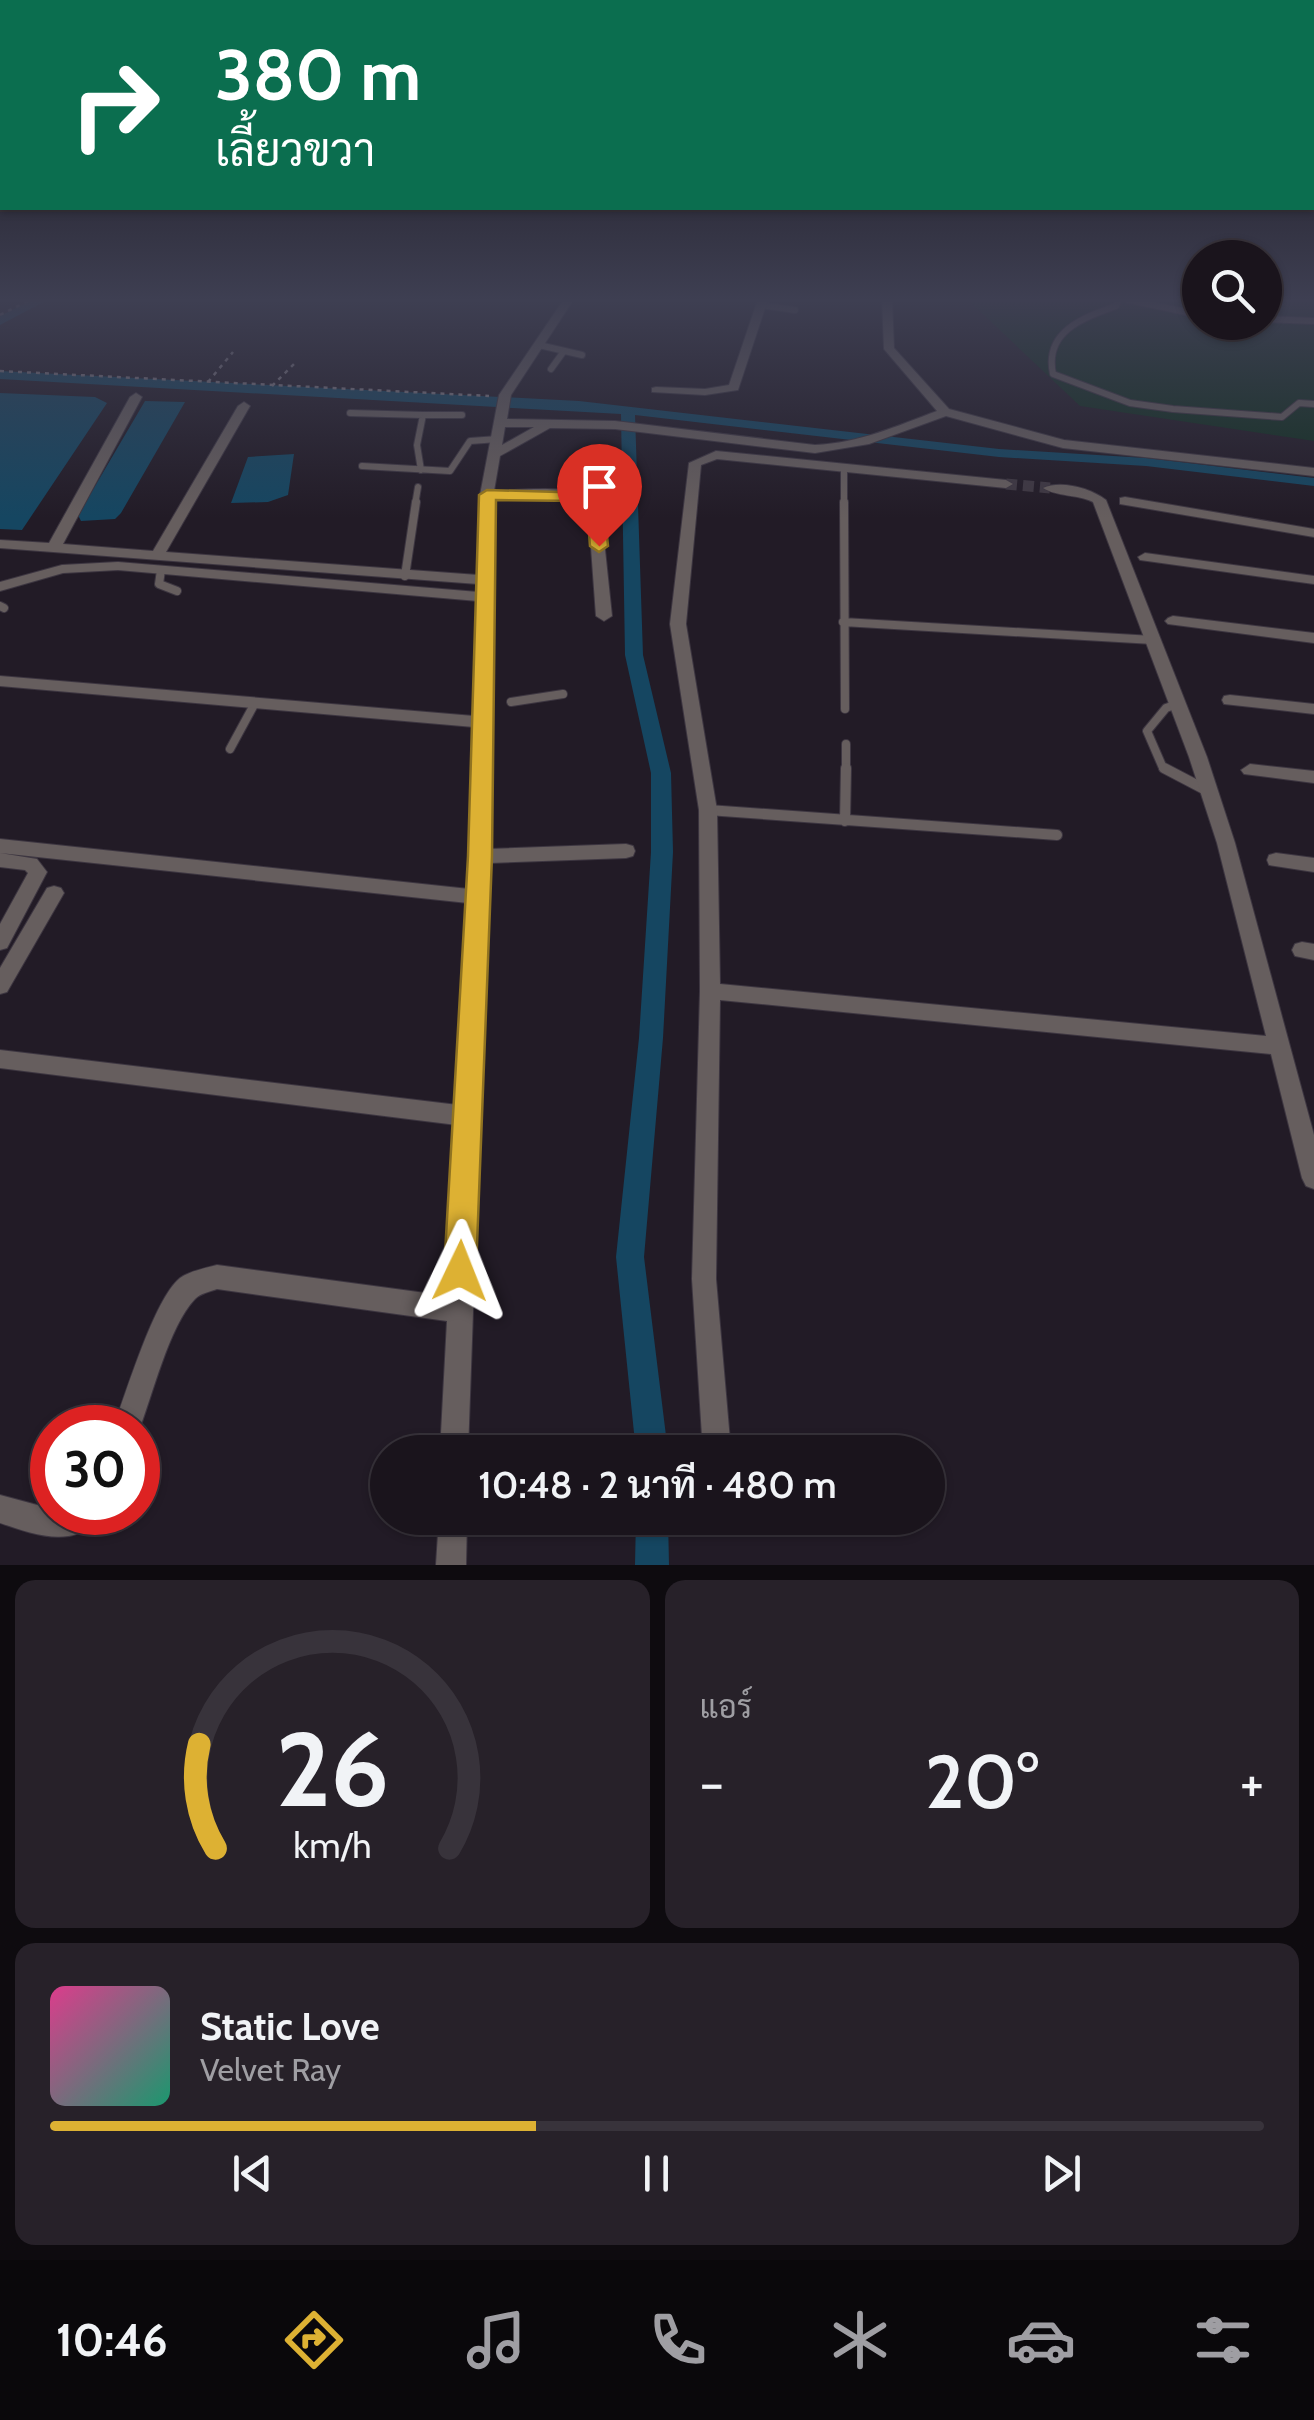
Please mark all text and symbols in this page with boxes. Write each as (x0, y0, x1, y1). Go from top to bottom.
text: 380 m (215, 32, 421, 118)
icon: right (50, 40, 180, 170)
text: เลี้ยวขวา (215, 123, 375, 177)
map controls (1182, 240, 1282, 340)
button: search (1182, 240, 1282, 340)
pin (557, 444, 642, 547)
icon: arrive (572, 459, 627, 514)
position arrow (408, 1219, 512, 1323)
speed limit sign: 30 (30, 1405, 160, 1535)
text: 10:48 · 2 นาที · 480 m (478, 1461, 837, 1508)
text: แอร์ (700, 1687, 752, 1726)
text: 26 (276, 1706, 389, 1832)
text: 20° (925, 1736, 1039, 1827)
text: − (700, 1749, 724, 1816)
text: + (1240, 1749, 1264, 1816)
text: km/h (293, 1824, 371, 1867)
text: Static Love (200, 2003, 379, 2050)
text: Velvet Ray (200, 2050, 341, 2089)
icon: previous (225, 2146, 280, 2201)
icon: pause (629, 2146, 684, 2201)
icon: next (1034, 2146, 1089, 2201)
icon: directions (279, 2305, 349, 2375)
icon: music (461, 2305, 531, 2375)
icon: phone (643, 2305, 713, 2375)
icon: climate (825, 2305, 895, 2375)
icon: car (1006, 2305, 1076, 2375)
icon: filters (1188, 2305, 1258, 2375)
text: 10:46 (56, 2313, 167, 2367)

